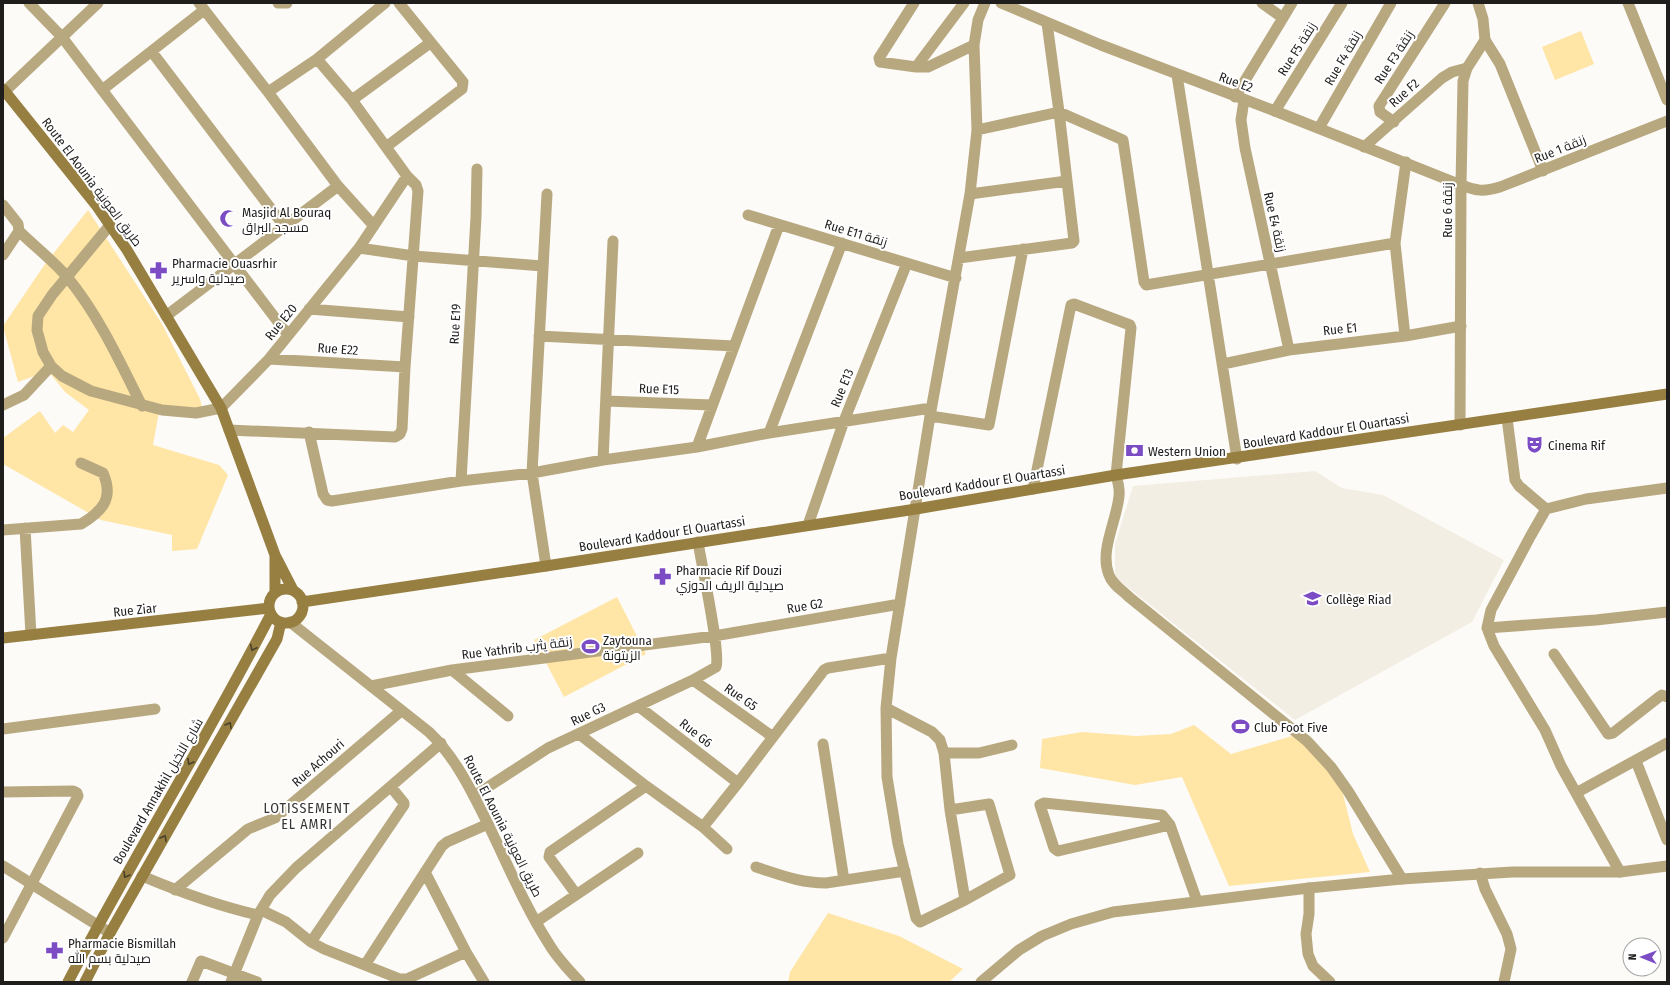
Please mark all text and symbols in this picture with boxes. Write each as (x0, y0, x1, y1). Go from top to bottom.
street label: Rue F5 زنقة (1275, 19, 1319, 79)
street label: Rue F3 زنقة (1371, 27, 1417, 87)
street label: Rue F4 زنقة (1321, 28, 1365, 88)
street label: Rue E2 (1217, 69, 1255, 95)
street label: Rue F2 (1386, 76, 1422, 110)
street label: Route El Aounia طريق العونية (39, 115, 145, 249)
street label: Rue 1 زنقة (1532, 132, 1588, 166)
street label: Rue 6 زنقة (1440, 182, 1455, 238)
street label: Rue E4 زنقة (1261, 191, 1289, 253)
place label: Masjid Al Bouraq مسجد البراق (242, 205, 331, 235)
mosque icon: Masjid Al Bouraq مسجد البراق (219, 209, 239, 229)
street label: Rue E11 زنقة (823, 216, 889, 250)
place label: Pharmacie Ouasrhir صيدلية واسرير (171, 256, 277, 286)
pharmacy icon: Pharmacie Ouasrhir صيدلية واسرير (149, 260, 169, 280)
street label: Rue E20 (262, 301, 300, 343)
street label: Rue E19 (446, 303, 464, 345)
street label: Rue E1 (1322, 320, 1358, 338)
street label: Rue E22 (317, 340, 359, 358)
street label: Rue E13 (828, 366, 857, 409)
street label: Rue E15 (639, 381, 679, 397)
street label: Boulevard Kaddour El Ouartassi (1242, 410, 1410, 452)
theatre icon: Cinema Rif (1525, 435, 1545, 455)
place label: Cinema Rif (1548, 438, 1606, 453)
bank icon: Western Union (1125, 441, 1145, 461)
place label: Western Union (1148, 444, 1226, 459)
street label: Boulevard Kaddour El Ouartassi (898, 462, 1066, 504)
street label: Boulevard Kaddour El Ouartassi (578, 513, 746, 555)
place label: Pharmacie Rif Douzi صيدلية الريف الدوزي (676, 563, 784, 596)
pharmacy icon: Pharmacie Rif Douzi صيدلية الريف الدوزي (653, 567, 673, 587)
school or university icon: Collège Riad (1303, 589, 1323, 609)
place label: Collège Riad (1326, 592, 1391, 607)
street label: Rue G2 (786, 595, 824, 617)
street label: Rue Ziar (112, 600, 158, 620)
place label: Zaytouna الزيتونة (603, 633, 652, 663)
street label: Rue Yathrib زنقة يثرب (461, 634, 573, 662)
sports icon: Zaytouna الزيتونة (580, 637, 600, 657)
one-way arrow (250, 644, 258, 652)
street label: Rue G5 (722, 680, 760, 714)
street label: Rue G3 (568, 699, 608, 729)
street label: Boulevard Annakhil شارع النخيل (110, 715, 207, 867)
street label: Rue G6 (677, 716, 715, 750)
sports icon: Club Foot Five (1231, 717, 1251, 737)
place label: Club Foot Five (1254, 720, 1328, 735)
one-way arrow (224, 722, 231, 729)
street label: Rue Achouri (289, 736, 347, 790)
street label: Route El Aounia طريق العونية (461, 753, 545, 899)
one-way arrow (188, 758, 195, 765)
district label: LOTISSEMENT EL AMRI (264, 800, 350, 833)
one-way arrow (160, 835, 167, 842)
one-way arrow (124, 871, 131, 878)
place label: Pharmacie Bismillah صيدلية بسم الله (68, 936, 176, 968)
north arrow (1622, 937, 1662, 977)
pharmacy icon: Pharmacie Bismillah صيدلية بسم الله (45, 940, 65, 960)
text: N (1626, 953, 1639, 960)

